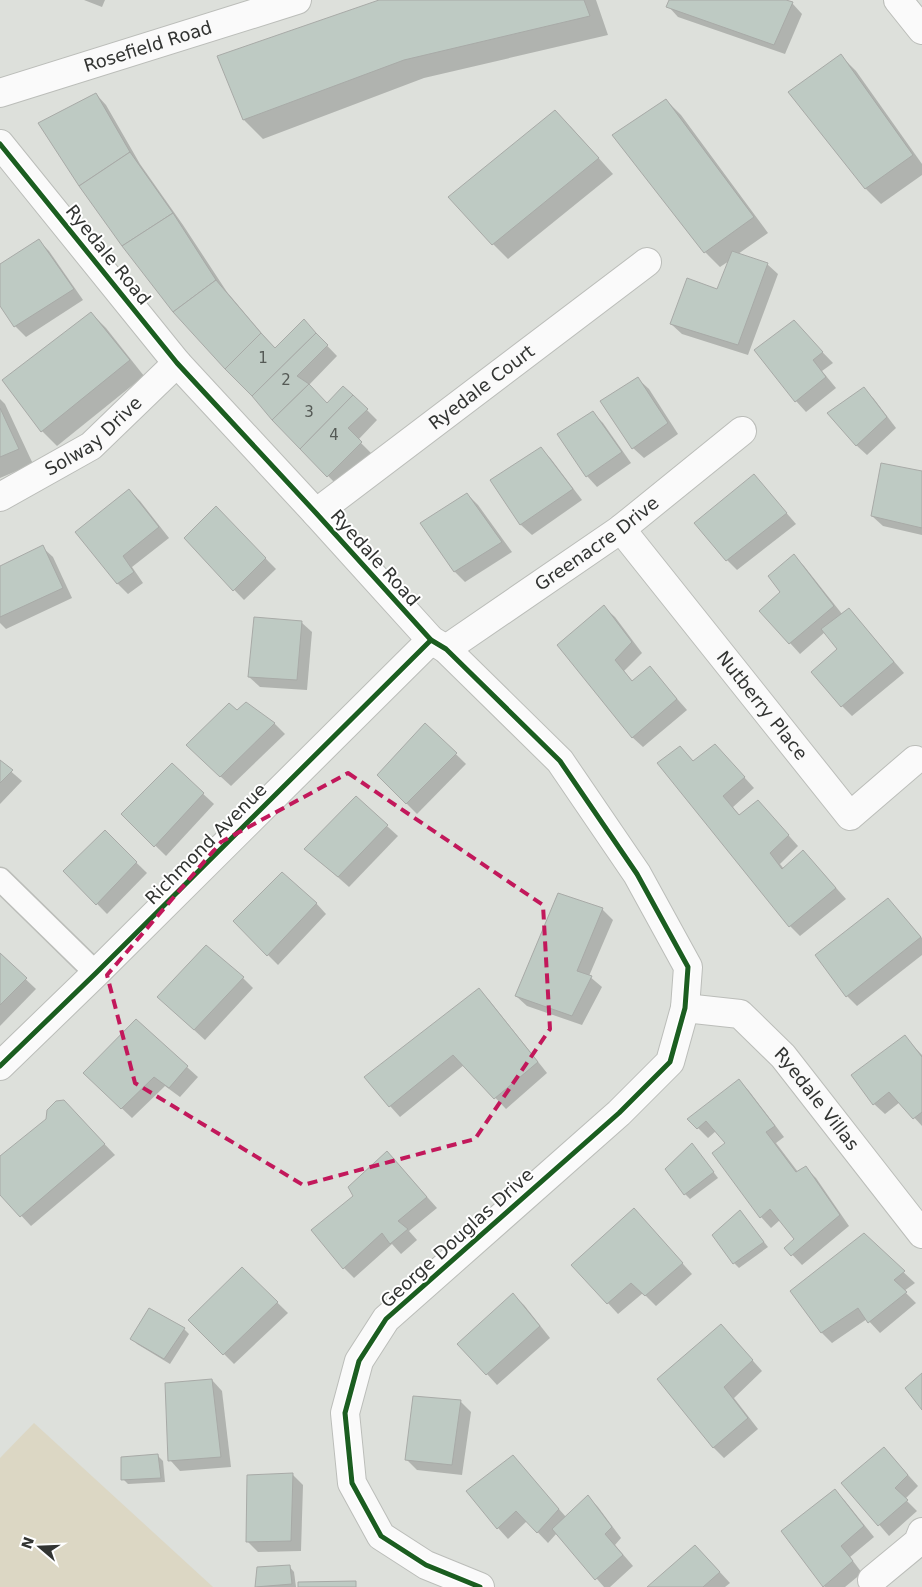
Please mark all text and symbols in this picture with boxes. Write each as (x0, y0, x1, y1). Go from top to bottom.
street label: Rosefield Road (81, 16, 214, 76)
street label: Ryedale Road (62, 200, 155, 309)
street label: Ryedale Court (424, 340, 538, 434)
house number: 1 (258, 349, 268, 367)
house number: 2 (281, 371, 291, 389)
street label: Solway Drive (41, 392, 146, 480)
house number: 3 (304, 403, 314, 421)
house number: 4 (329, 426, 339, 444)
street label: Greenacre Drive (531, 492, 663, 595)
street label: Ryedale Road (327, 505, 424, 610)
street label: Nutberry Place (713, 647, 812, 764)
street label: Richmond Avenue (141, 779, 271, 909)
street label: Ryedale Villas (770, 1043, 864, 1154)
street label: George Douglas Drive (376, 1164, 537, 1312)
north arrow (15, 1522, 65, 1572)
text: N (18, 1535, 37, 1551)

